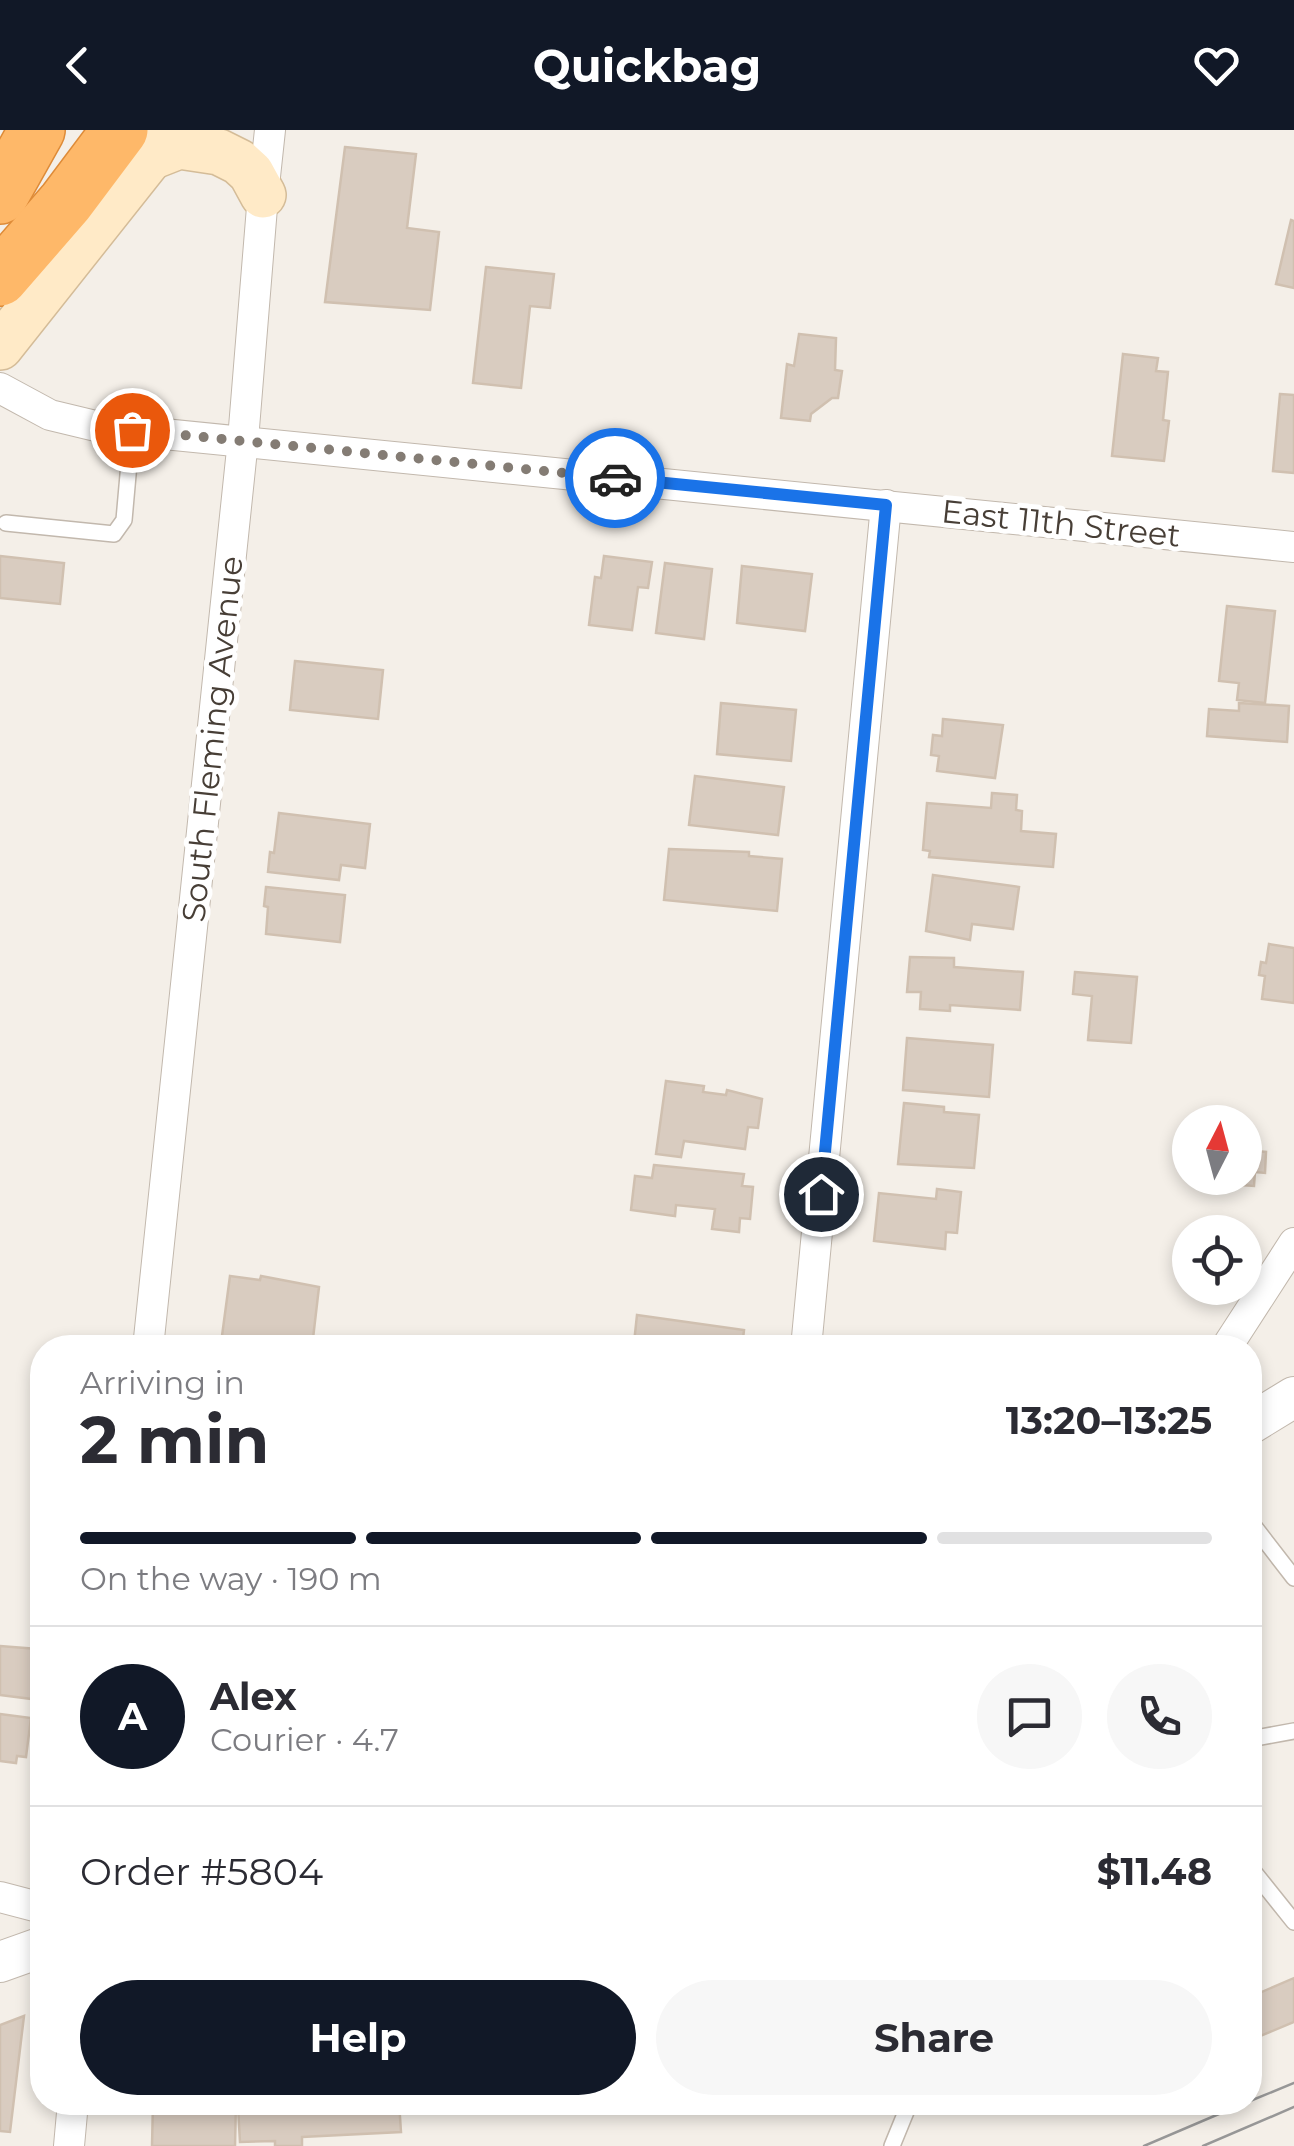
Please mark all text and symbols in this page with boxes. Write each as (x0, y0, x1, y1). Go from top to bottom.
icon: back (50, 38, 105, 93)
text: Quickbag (533, 38, 761, 93)
icon: heart (1189, 38, 1244, 93)
pin (90, 388, 175, 473)
icon: bag (105, 403, 160, 458)
courier (565, 428, 665, 528)
icon: car (588, 451, 643, 506)
street label: East 11th Street (940, 491, 1182, 555)
street label: South Fleming Avenue (173, 554, 251, 924)
north arrow (1172, 1105, 1262, 1195)
map controls (1172, 1105, 1262, 1305)
pin (779, 1152, 864, 1237)
icon: home (794, 1167, 849, 1222)
button: locate (1172, 1215, 1262, 1305)
text: Arriving in (80, 1363, 245, 1402)
text: 13:20–13:25 (1006, 1397, 1212, 1444)
text: 2 min (80, 1400, 269, 1479)
text: On the way · 190 m (80, 1559, 382, 1598)
button: chat (977, 1664, 1082, 1769)
button: phone (1107, 1664, 1212, 1769)
text: Alex (210, 1673, 297, 1720)
text: A (118, 1693, 147, 1740)
text: Courier · 4.7 (210, 1720, 399, 1759)
text: Order #5804 (80, 1848, 323, 1895)
text: $11.48 (1097, 1848, 1212, 1895)
button: Help (80, 1980, 636, 2095)
button: Share (656, 1980, 1212, 2095)

